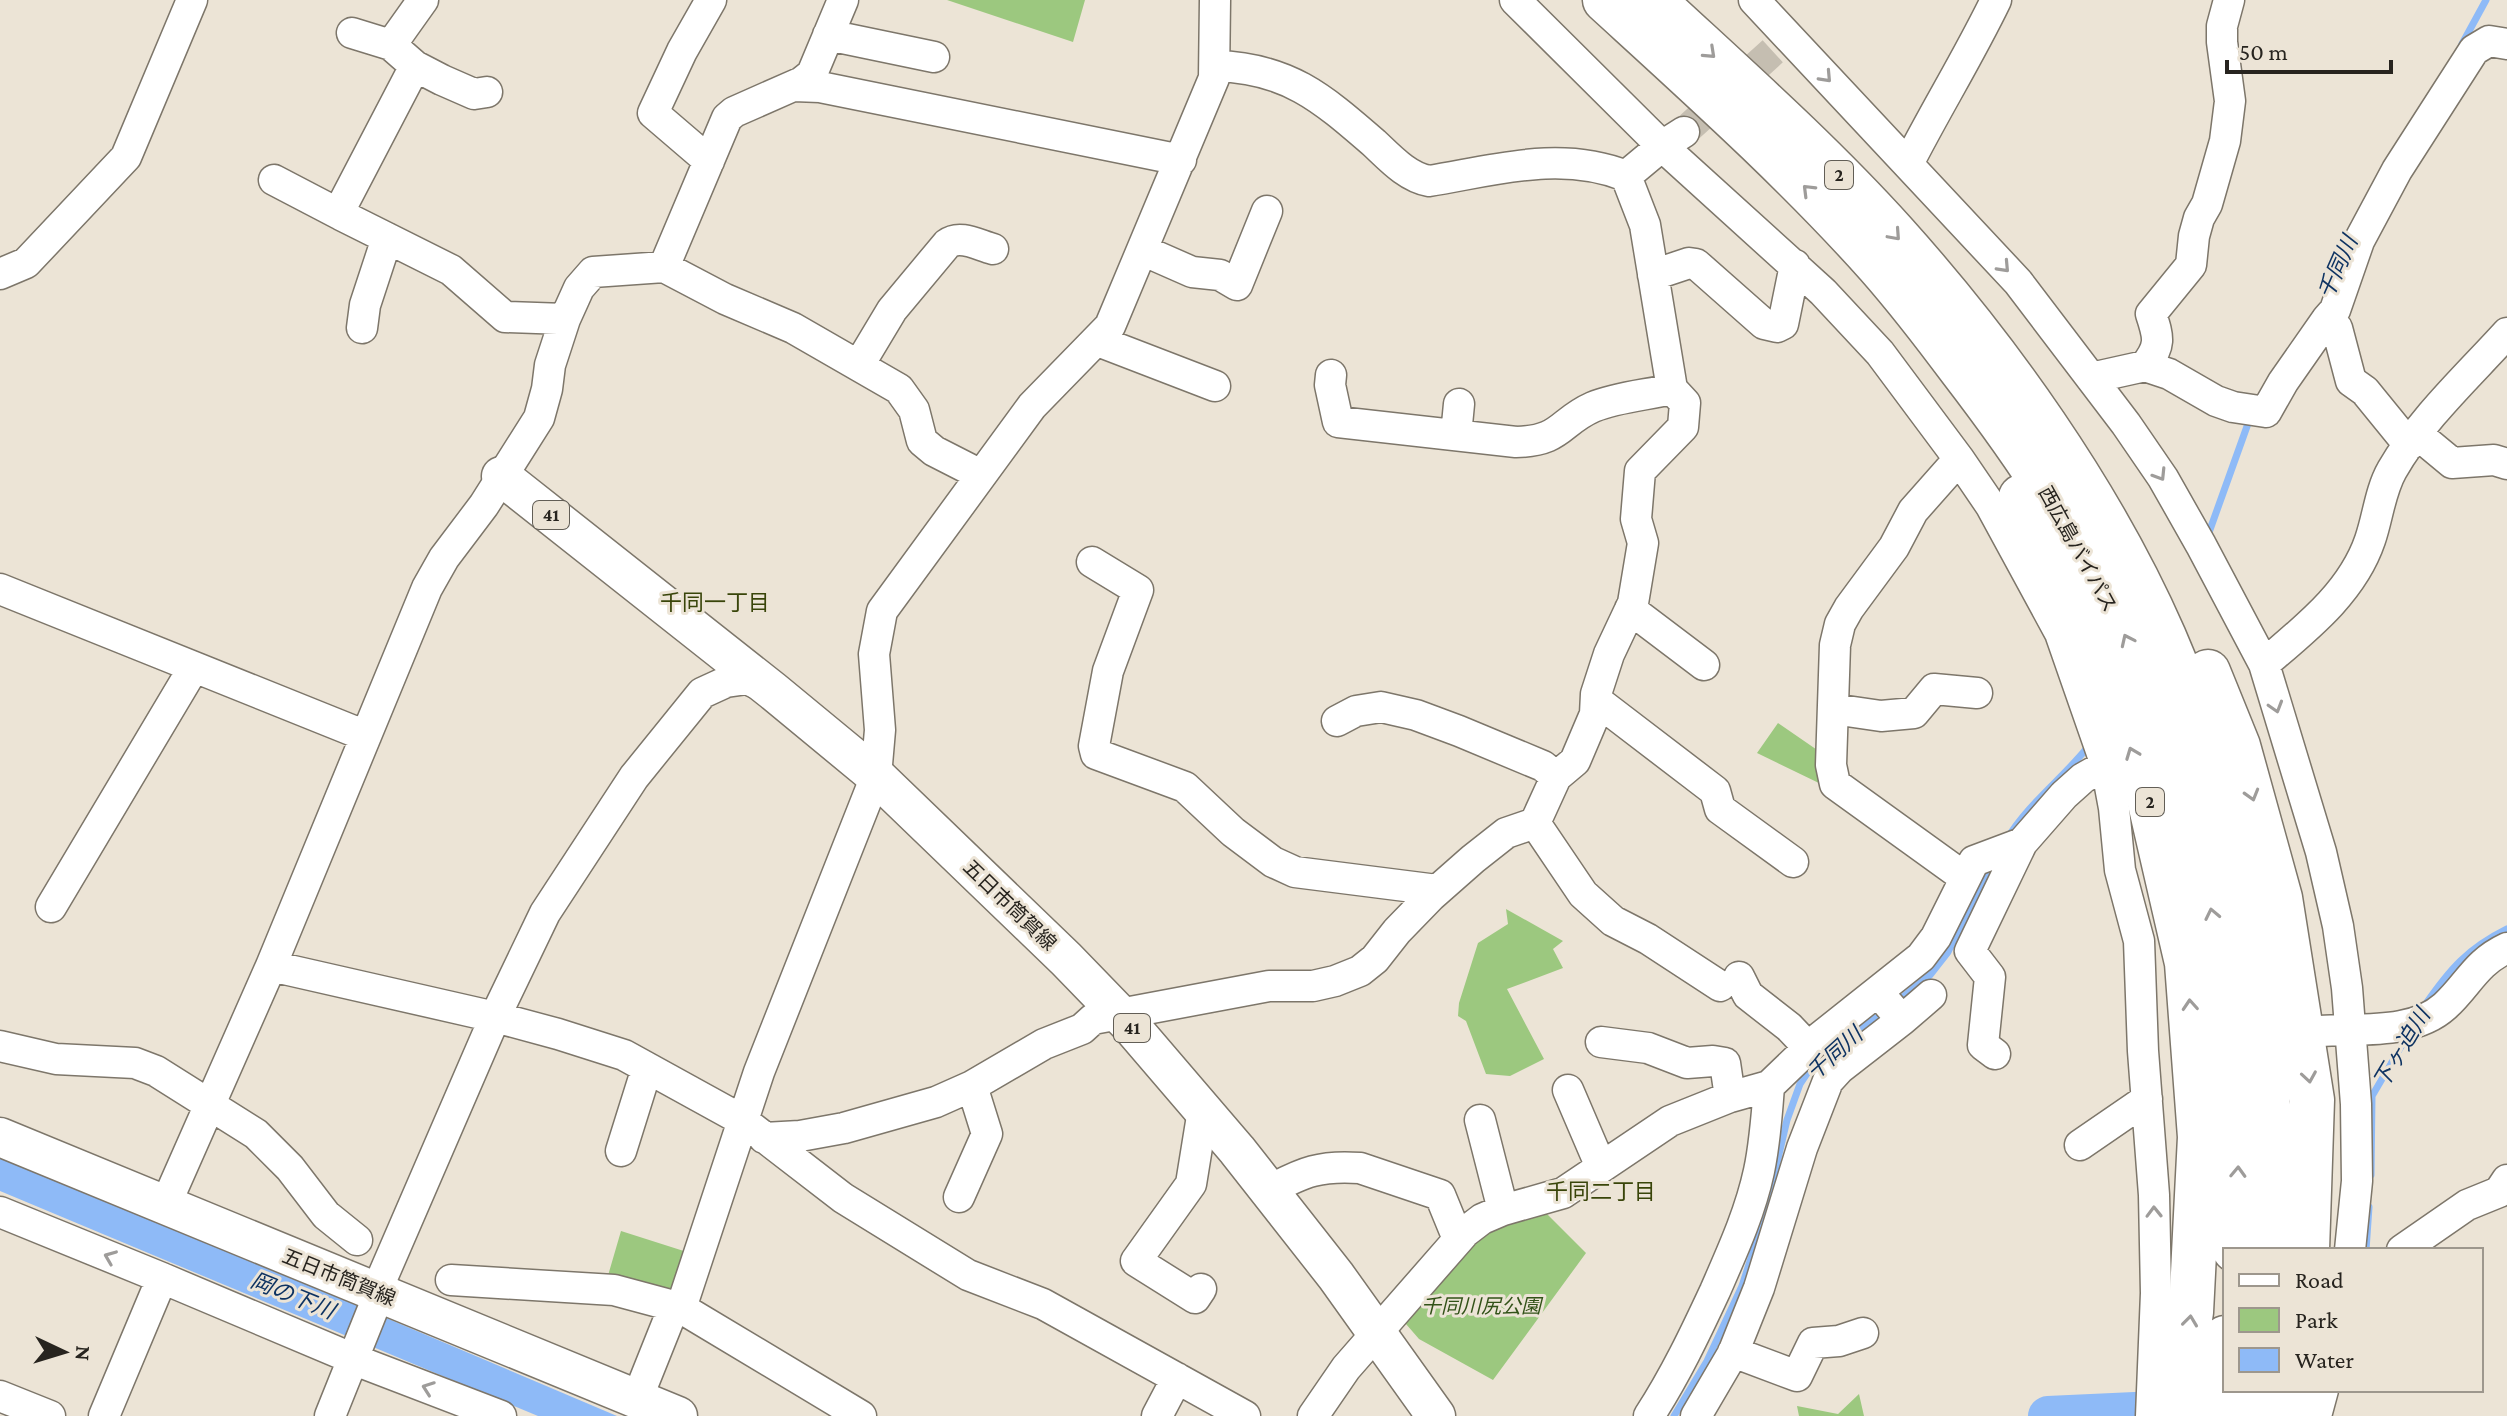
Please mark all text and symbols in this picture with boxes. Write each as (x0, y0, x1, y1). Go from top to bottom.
scale bar (2227, 24, 2391, 74)
text: 50 m (2239, 38, 2288, 65)
one-way arrow (1701, 43, 1716, 57)
one-way arrow (1817, 68, 1831, 83)
road number: 2 (1825, 161, 1853, 189)
one-way arrow (1803, 185, 1817, 199)
one-way arrow (1886, 226, 1900, 241)
water label: 千同川 (2313, 230, 2363, 302)
one-way arrow (1995, 258, 2010, 272)
one-way arrow (2151, 466, 2166, 481)
street label: 西広島バイパス (2035, 483, 2121, 615)
road number: 41 (533, 501, 569, 529)
district label: 千同一丁目 (660, 590, 770, 615)
one-way arrow (2121, 633, 2137, 648)
one-way arrow (2267, 699, 2283, 713)
one-way arrow (2125, 747, 2142, 761)
road number: 2 (2136, 788, 2164, 816)
one-way arrow (2242, 788, 2259, 802)
street label: 五日市筒賀線 (959, 855, 1061, 955)
one-way arrow (2204, 907, 2221, 921)
one-way arrow (2182, 998, 2199, 1011)
water label: 下ヶ迫川 (2368, 1002, 2436, 1092)
road number: 41 (1114, 1014, 1150, 1042)
water label: 千同川 (1801, 1021, 1869, 1085)
one-way arrow (2300, 1070, 2317, 1084)
one-way arrow (2229, 1165, 2246, 1178)
district label: 千同二丁目 (1546, 1179, 1656, 1204)
one-way arrow (2145, 1205, 2163, 1218)
street label: 五日市筒賀線 (279, 1244, 399, 1310)
legend (2223, 1248, 2483, 1392)
one-way arrow (104, 1250, 118, 1266)
text: Road (2295, 1266, 2344, 1293)
water label: 岡の下川 (247, 1267, 340, 1324)
park label: 千同川尻公園 (1421, 1295, 1544, 1317)
text: Park (2295, 1306, 2338, 1333)
north arrow (24, 1312, 104, 1392)
one-way arrow (2181, 1314, 2198, 1327)
text: N (70, 1345, 96, 1362)
text: Water (2295, 1346, 2354, 1373)
one-way arrow (422, 1381, 436, 1398)

